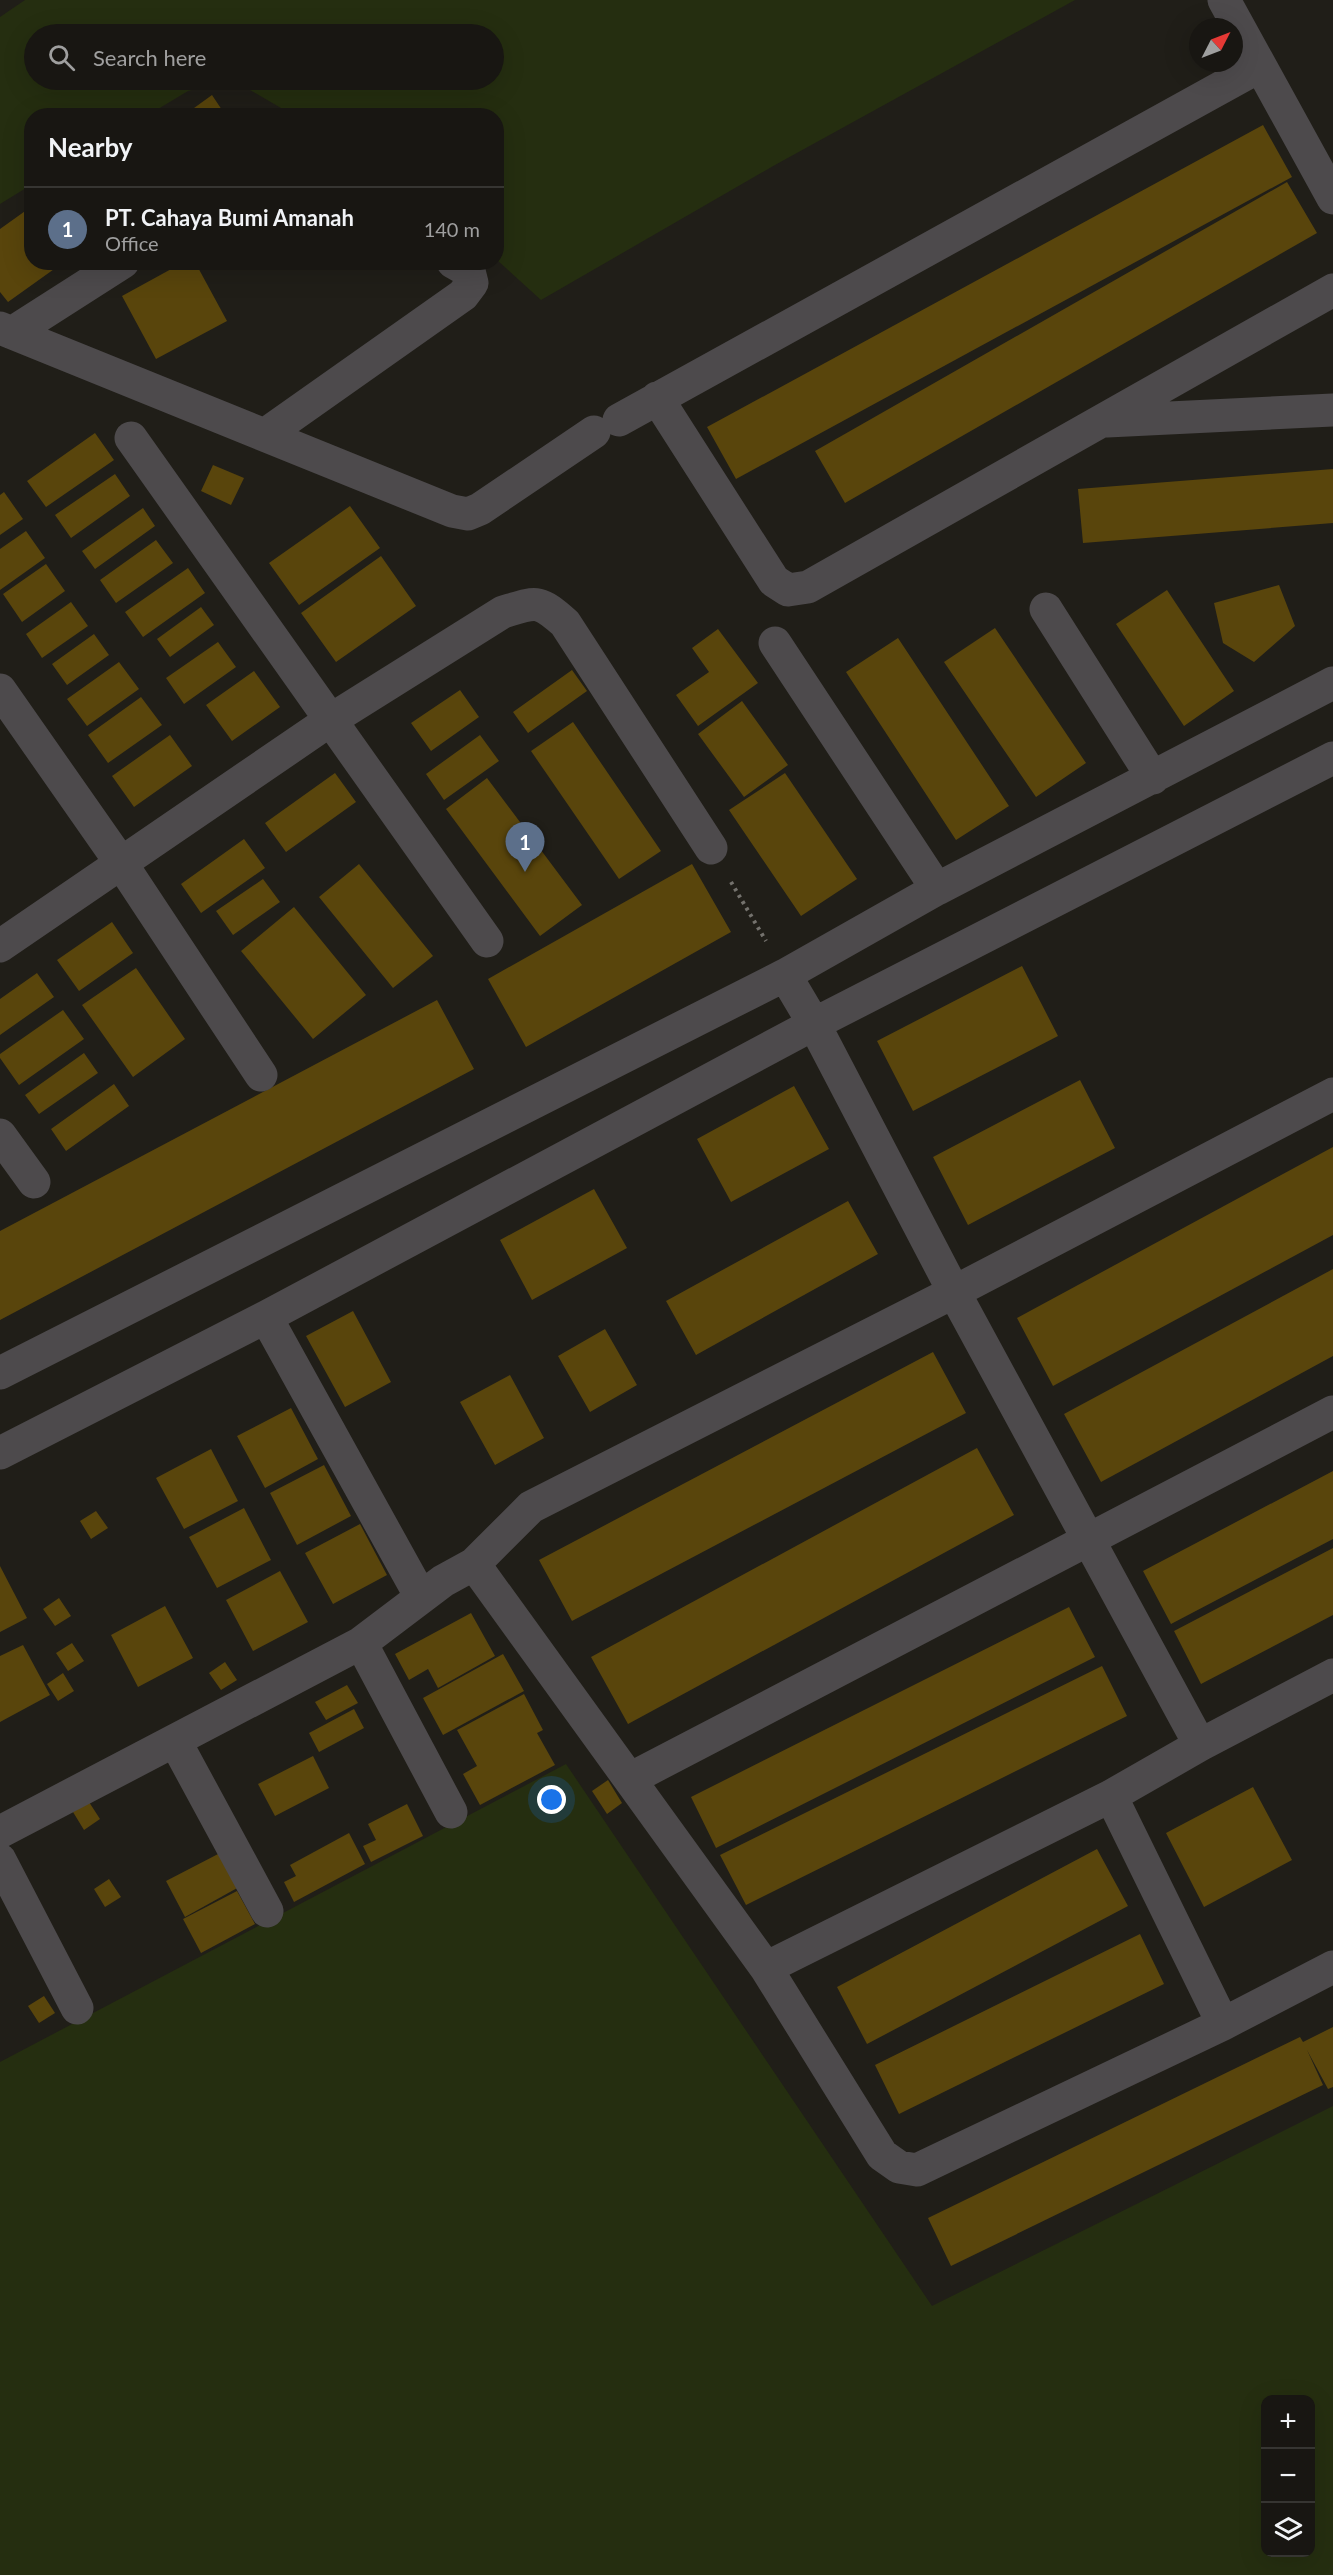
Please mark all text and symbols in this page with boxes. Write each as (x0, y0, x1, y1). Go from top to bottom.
north arrow (1189, 18, 1243, 72)
search box (24, 24, 504, 90)
icon: search (45, 41, 78, 74)
text: Search here (93, 44, 206, 71)
text: Nearby (48, 131, 133, 163)
text: PT. Cahaya Bumi Amanah (105, 204, 354, 231)
text: 1 (62, 217, 73, 241)
text: 140 m (424, 217, 480, 241)
text: Office (105, 231, 159, 255)
pin: 1 (506, 822, 544, 872)
your location (537, 1785, 566, 1814)
map controls (1261, 2395, 1315, 2557)
button: + (1261, 2395, 1315, 2449)
button: − (1261, 2449, 1315, 2503)
button: layers (1261, 2503, 1315, 2557)

